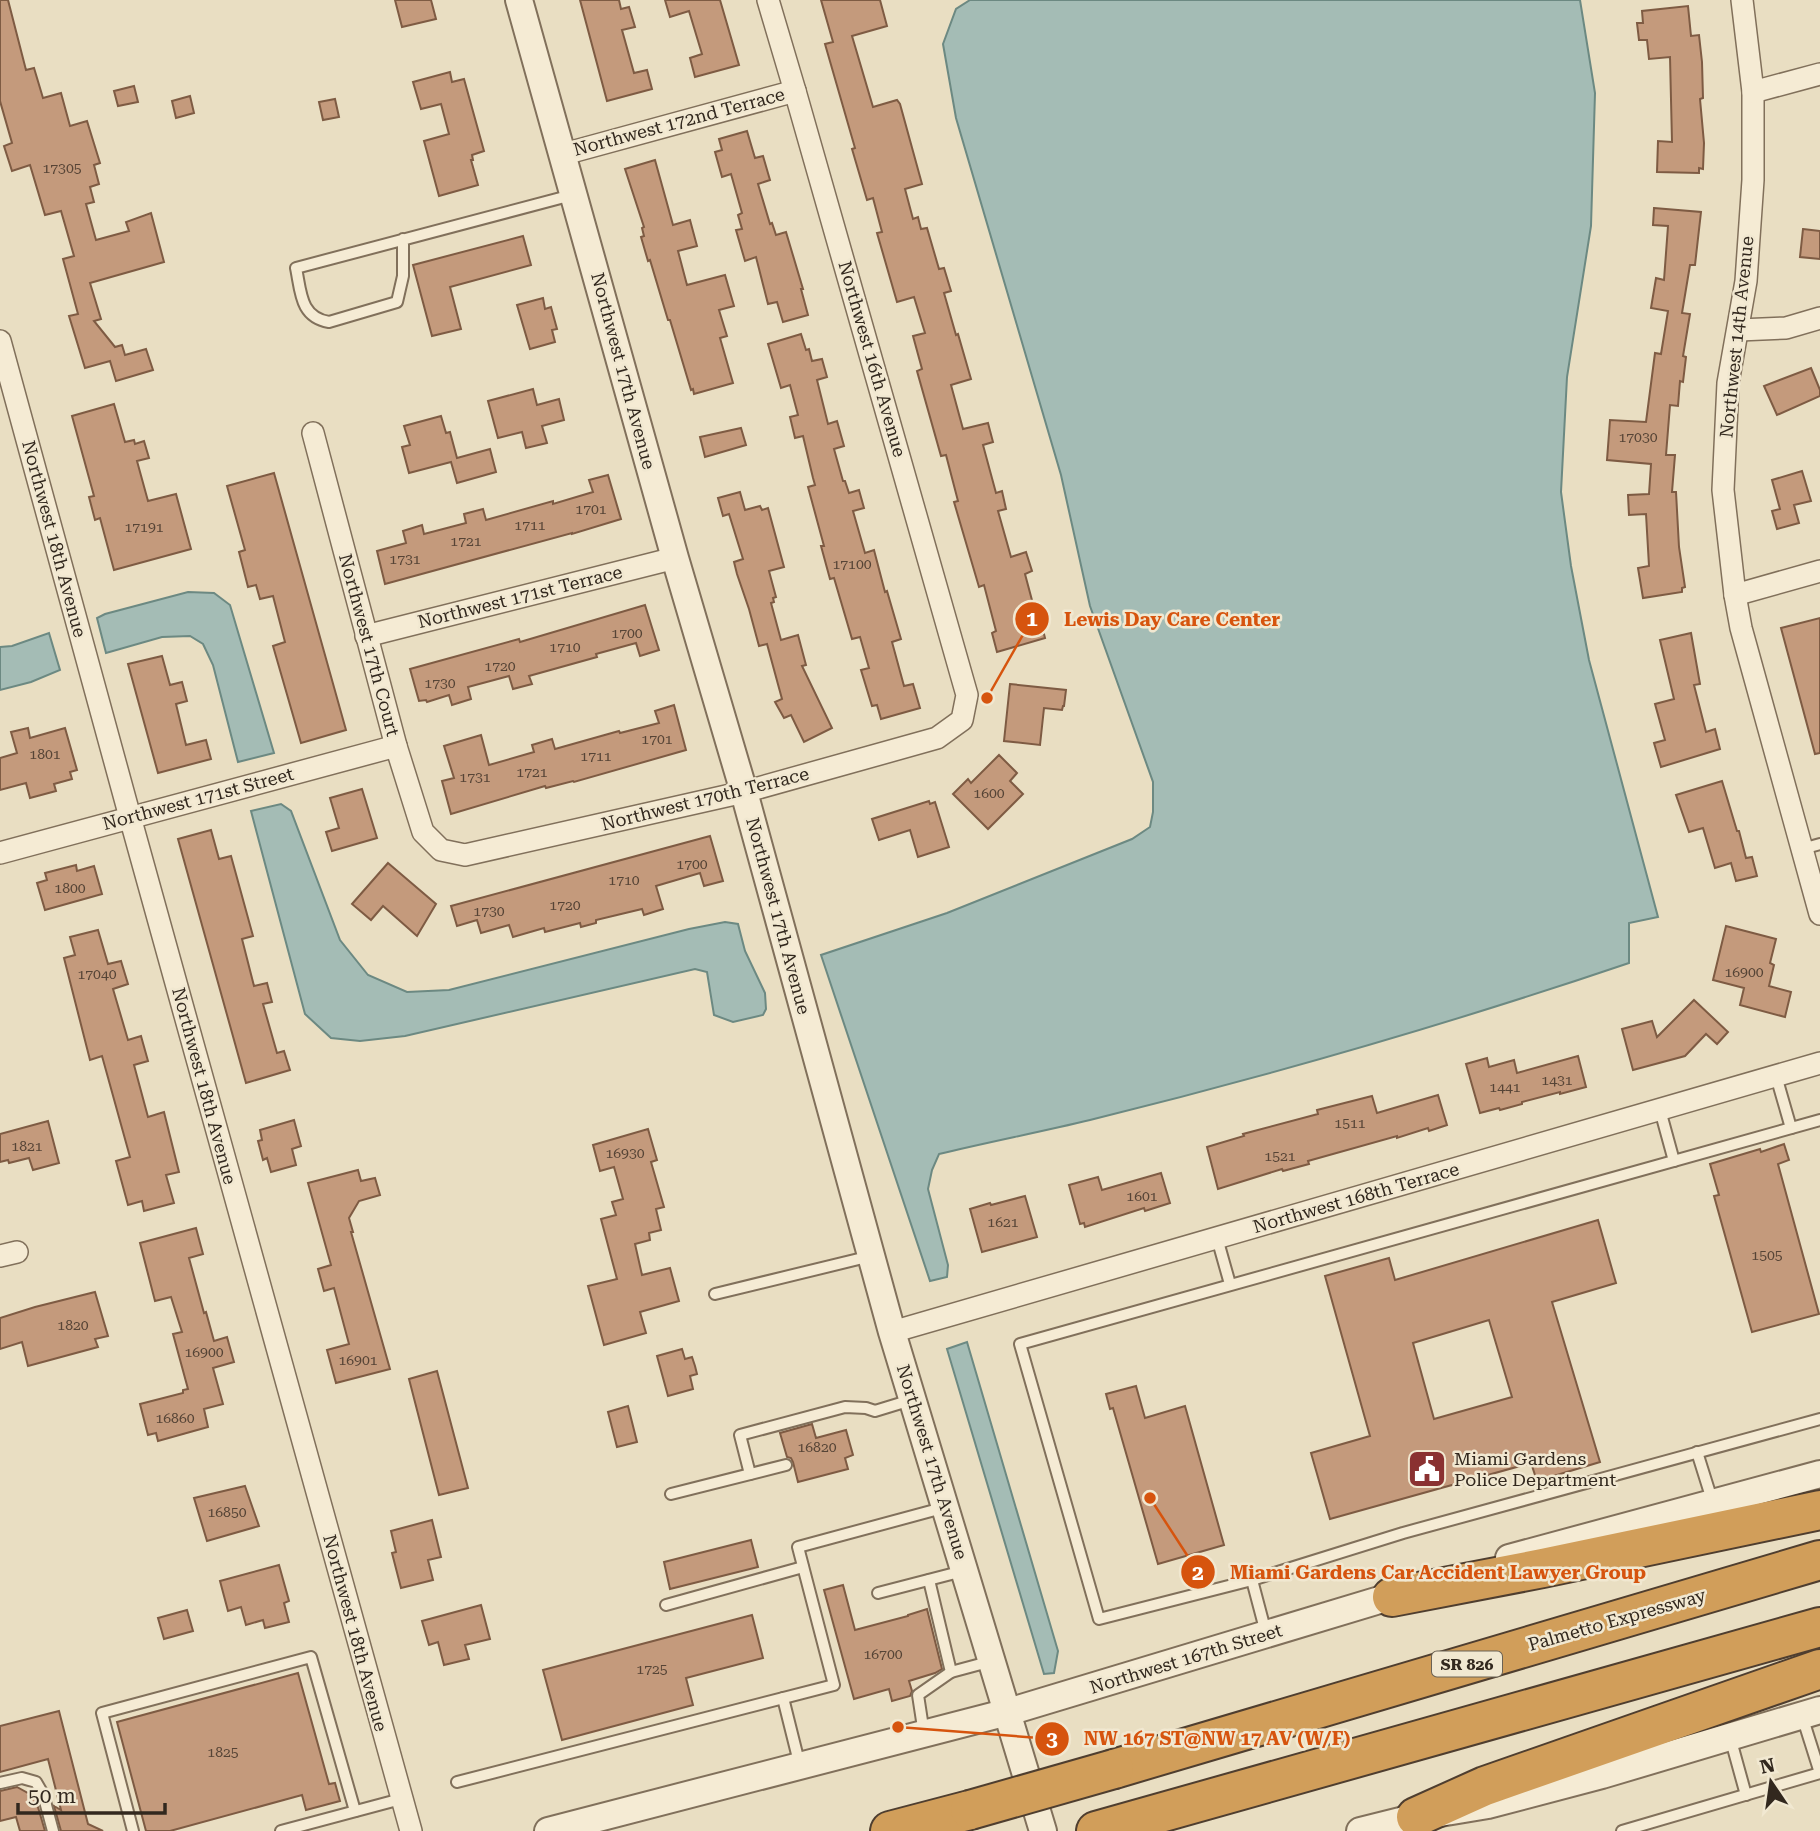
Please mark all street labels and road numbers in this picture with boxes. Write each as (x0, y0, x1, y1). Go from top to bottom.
street label: Northwest 172nd Terrace (571, 83, 787, 160)
street label: Northwest 14th Avenue (1715, 235, 1758, 439)
street label: Northwest 16th Avenue (834, 258, 911, 459)
street label: Northwest 17th Avenue (587, 270, 660, 472)
street label: Northwest 18th Avenue (18, 438, 91, 640)
street label: Northwest 17th Court (335, 551, 404, 739)
street label: Northwest 171st Terrace (415, 561, 625, 632)
street label: Northwest 170th Terrace (599, 762, 811, 835)
street label: Northwest 171st Street (100, 763, 296, 834)
street label: Northwest 17th Avenue (742, 815, 815, 1017)
street label: Northwest 18th Avenue (168, 985, 241, 1187)
street label: Northwest 168th Terrace (1250, 1158, 1461, 1237)
street label: Northwest 17th Avenue (893, 1362, 972, 1562)
street label: Northwest 18th Avenue (319, 1532, 392, 1734)
street label: Palmetto Expressway (1526, 1584, 1709, 1655)
street label: Northwest 167th Street (1087, 1619, 1285, 1698)
road number: SR 826 (1432, 1652, 1502, 1676)

